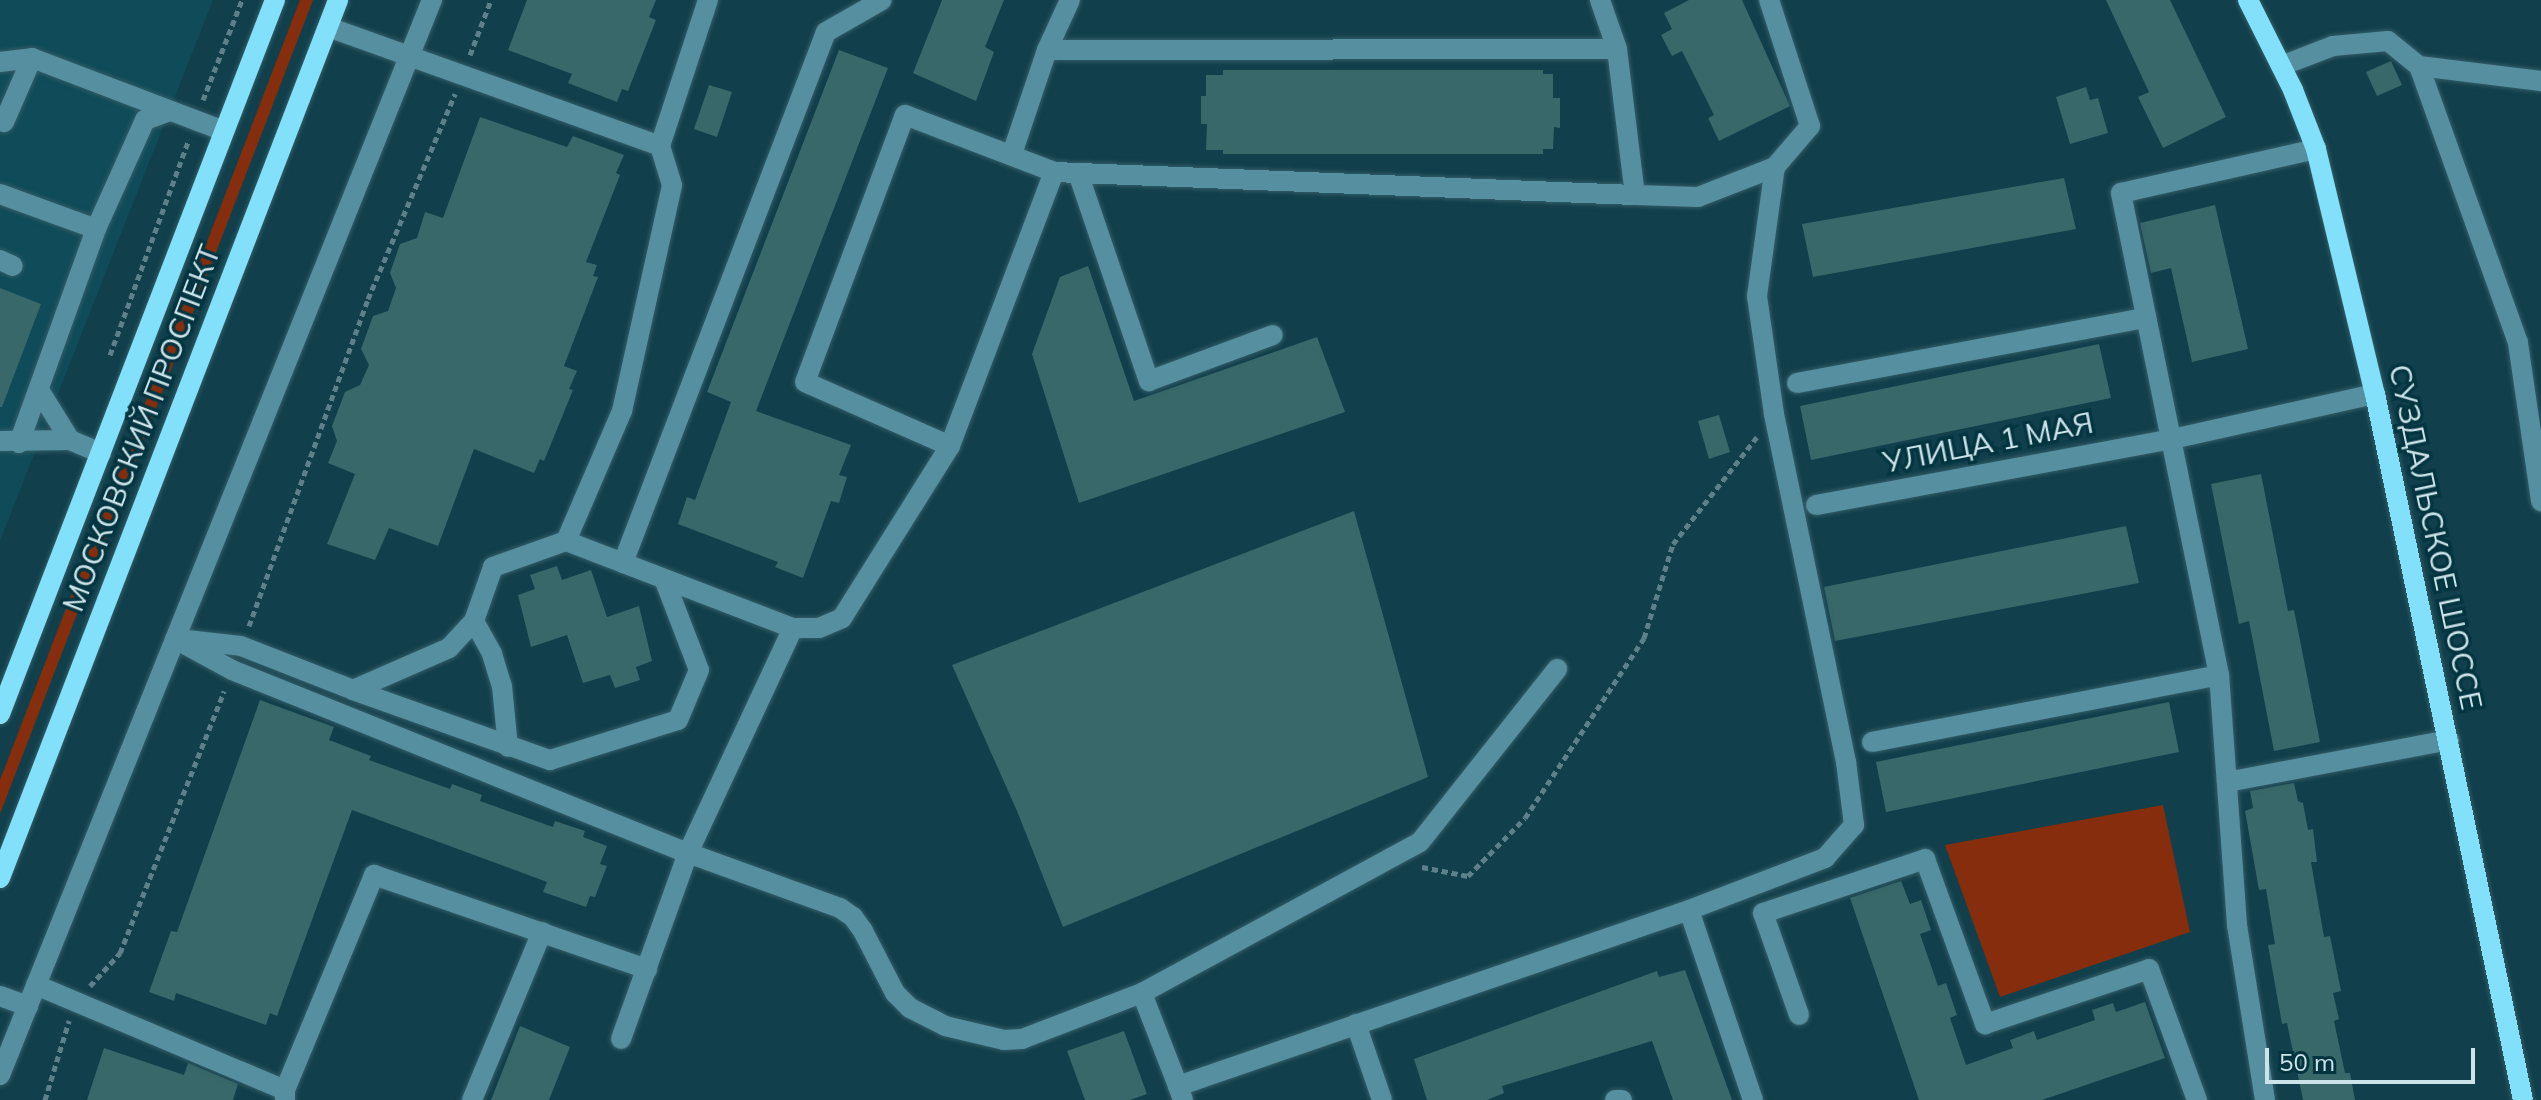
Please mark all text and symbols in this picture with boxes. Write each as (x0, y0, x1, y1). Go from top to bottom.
street label: МОСКОВСКИЙ ПРОСПЕКТ (54, 240, 228, 616)
street label: СУЗДАЛЬСКОЕ ШОССЕ (2382, 361, 2490, 713)
street label: УЛИЦА 1 МАЯ (1880, 404, 2096, 480)
scale bar (2269, 1032, 2479, 1082)
text: 50 m (2279, 1047, 2335, 1077)

